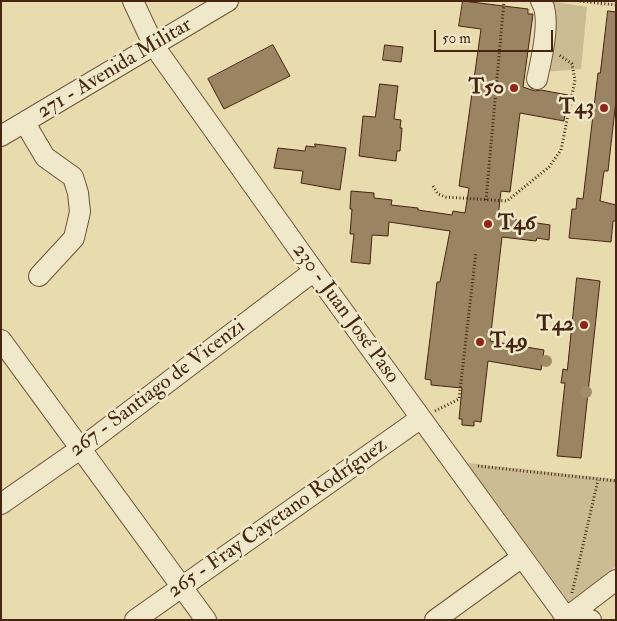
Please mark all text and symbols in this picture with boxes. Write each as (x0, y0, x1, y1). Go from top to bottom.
street label: 271 - Avenida Militar (33, 13, 197, 125)
scale bar (437, 20, 556, 52)
text: 50 m (442, 29, 471, 48)
place label: T50 (469, 75, 504, 101)
marker: T50 (508, 82, 520, 94)
place label: T43 (559, 95, 594, 121)
marker: T43 (598, 102, 610, 114)
place label: T46 (498, 211, 535, 237)
marker: T46 (482, 218, 494, 230)
street label: 230 - Juan José Paso (286, 239, 404, 389)
place label: T42 (536, 312, 574, 338)
street label: 267 - Santiago de Vicenzi (65, 315, 251, 463)
marker: T42 (578, 319, 590, 331)
place label: T49 (490, 329, 528, 355)
marker: T49 (474, 336, 486, 348)
street label: 265 - Fray Cayetano Rodríguez (163, 434, 393, 604)

